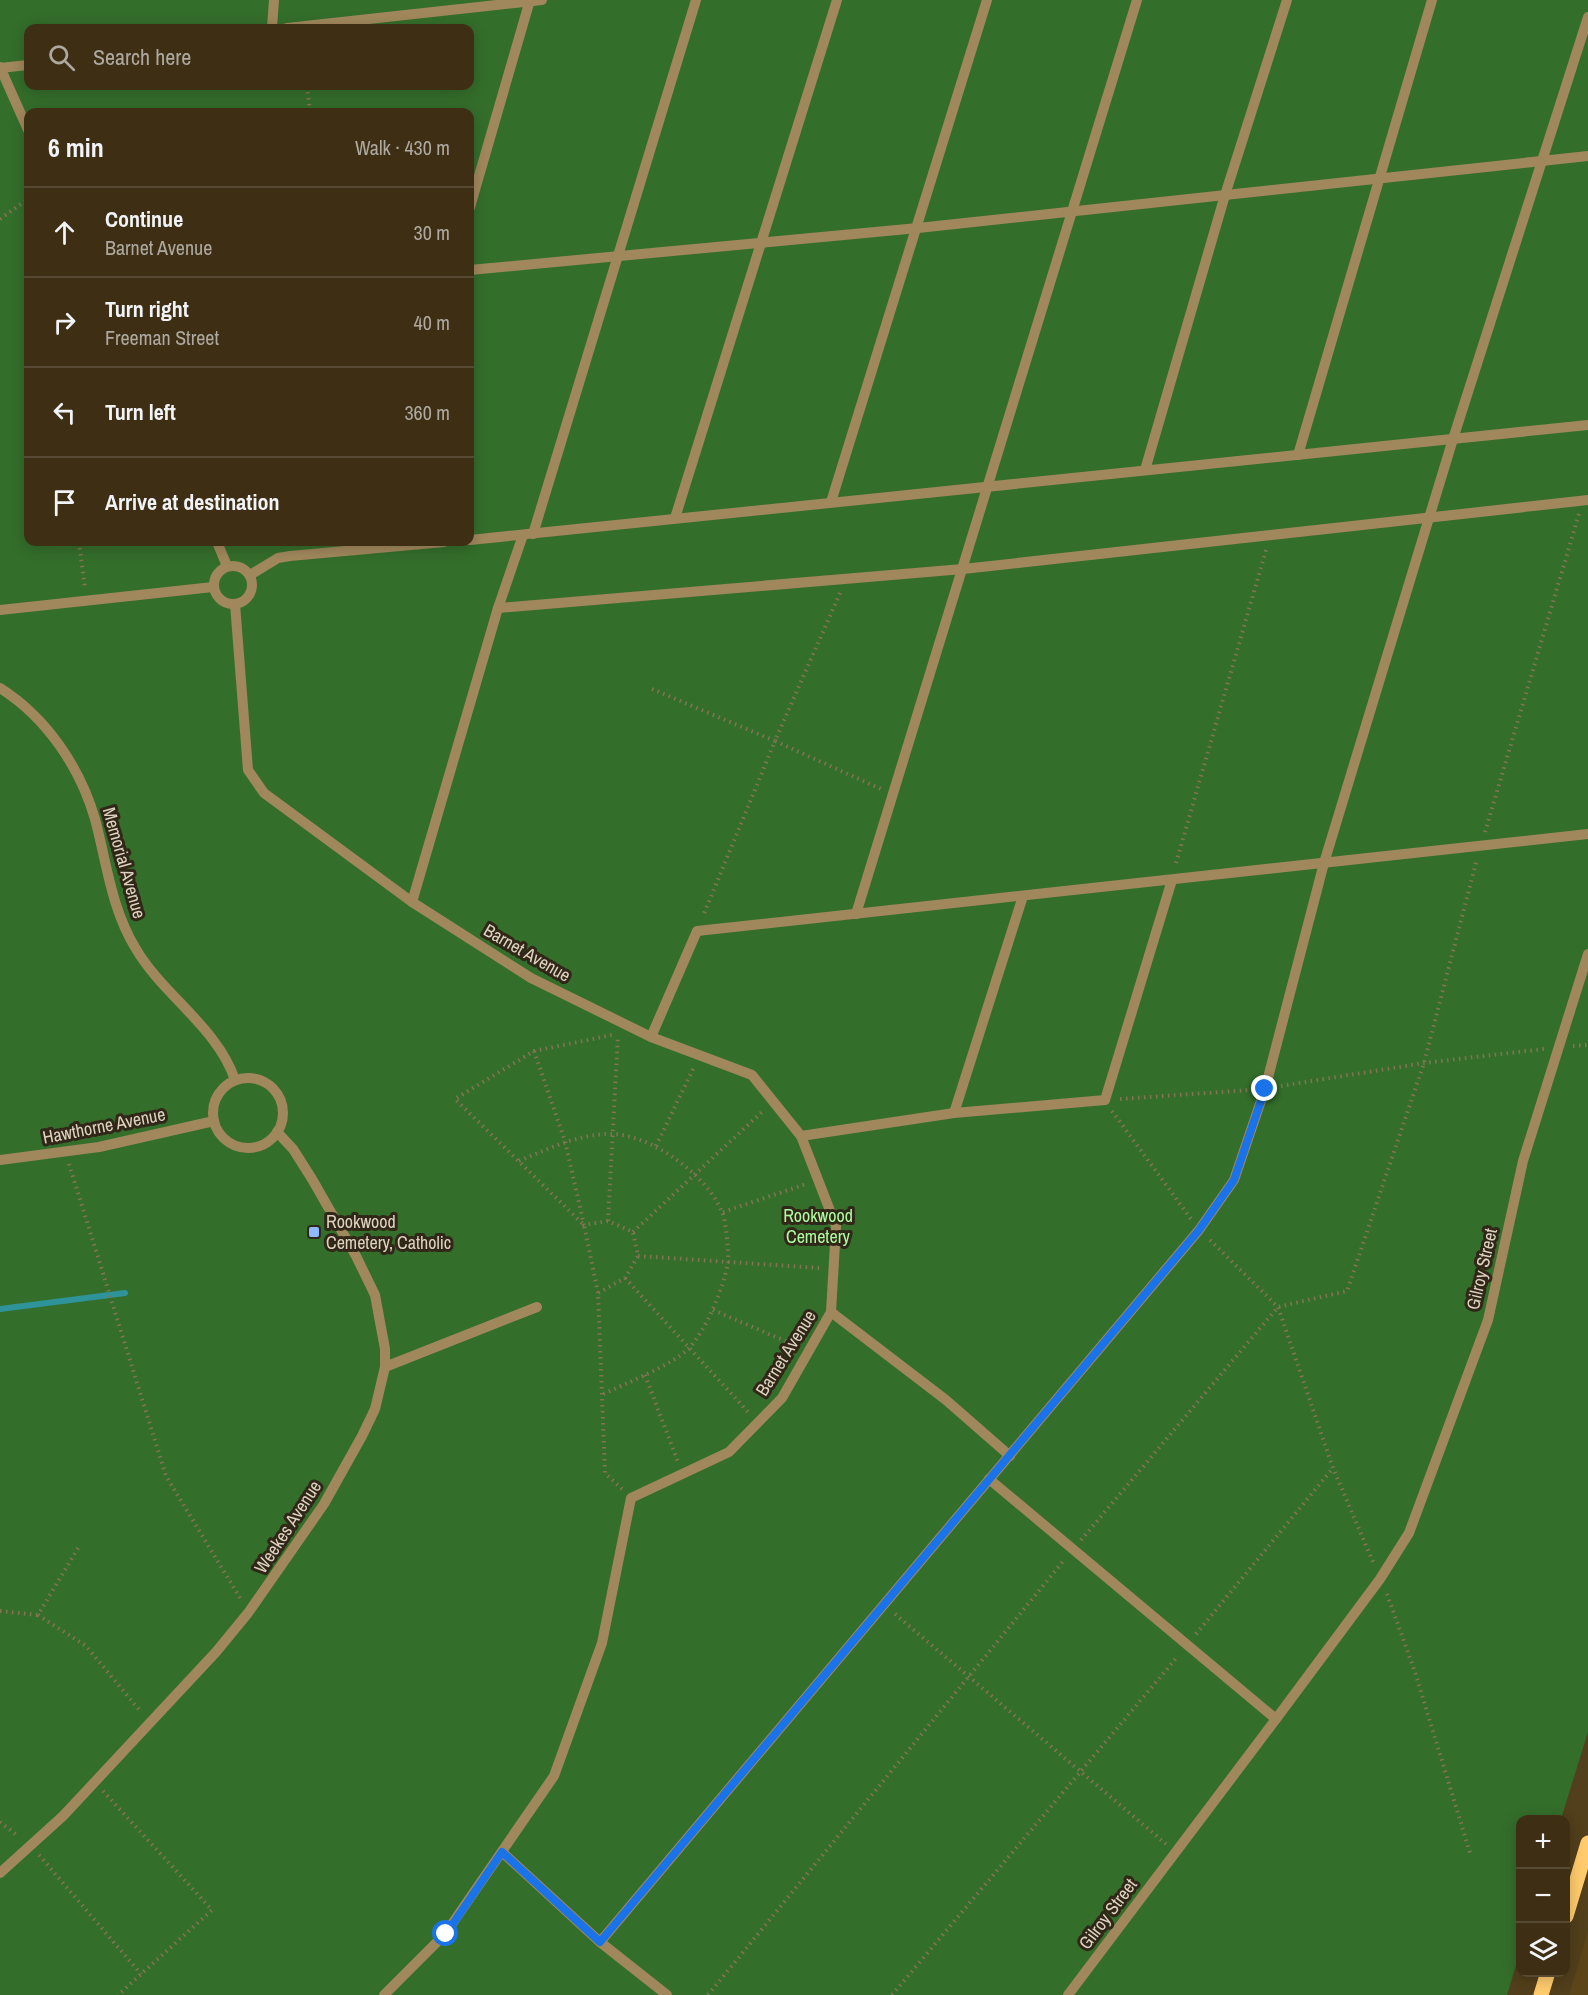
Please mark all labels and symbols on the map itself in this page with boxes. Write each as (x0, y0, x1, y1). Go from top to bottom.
street label: Memorial Avenue (97, 804, 152, 921)
street label: Barnet Avenue (479, 918, 575, 988)
route end (1251, 1075, 1277, 1101)
street label: Hawthorne Avenue (40, 1101, 167, 1150)
park label: Rookwood Cemetery (783, 1203, 853, 1249)
place label: Rookwood Cemetery, Catholic (326, 1209, 451, 1255)
marker: Rookwood Cemetery, Catholic (307, 1225, 321, 1239)
street label: Gilroy Street (1460, 1226, 1503, 1312)
street label: Barnet Avenue (749, 1305, 822, 1400)
street label: Weekes Avenue (248, 1475, 327, 1578)
street label: Gilroy Street (1073, 1873, 1143, 1954)
route start (432, 1920, 458, 1946)

